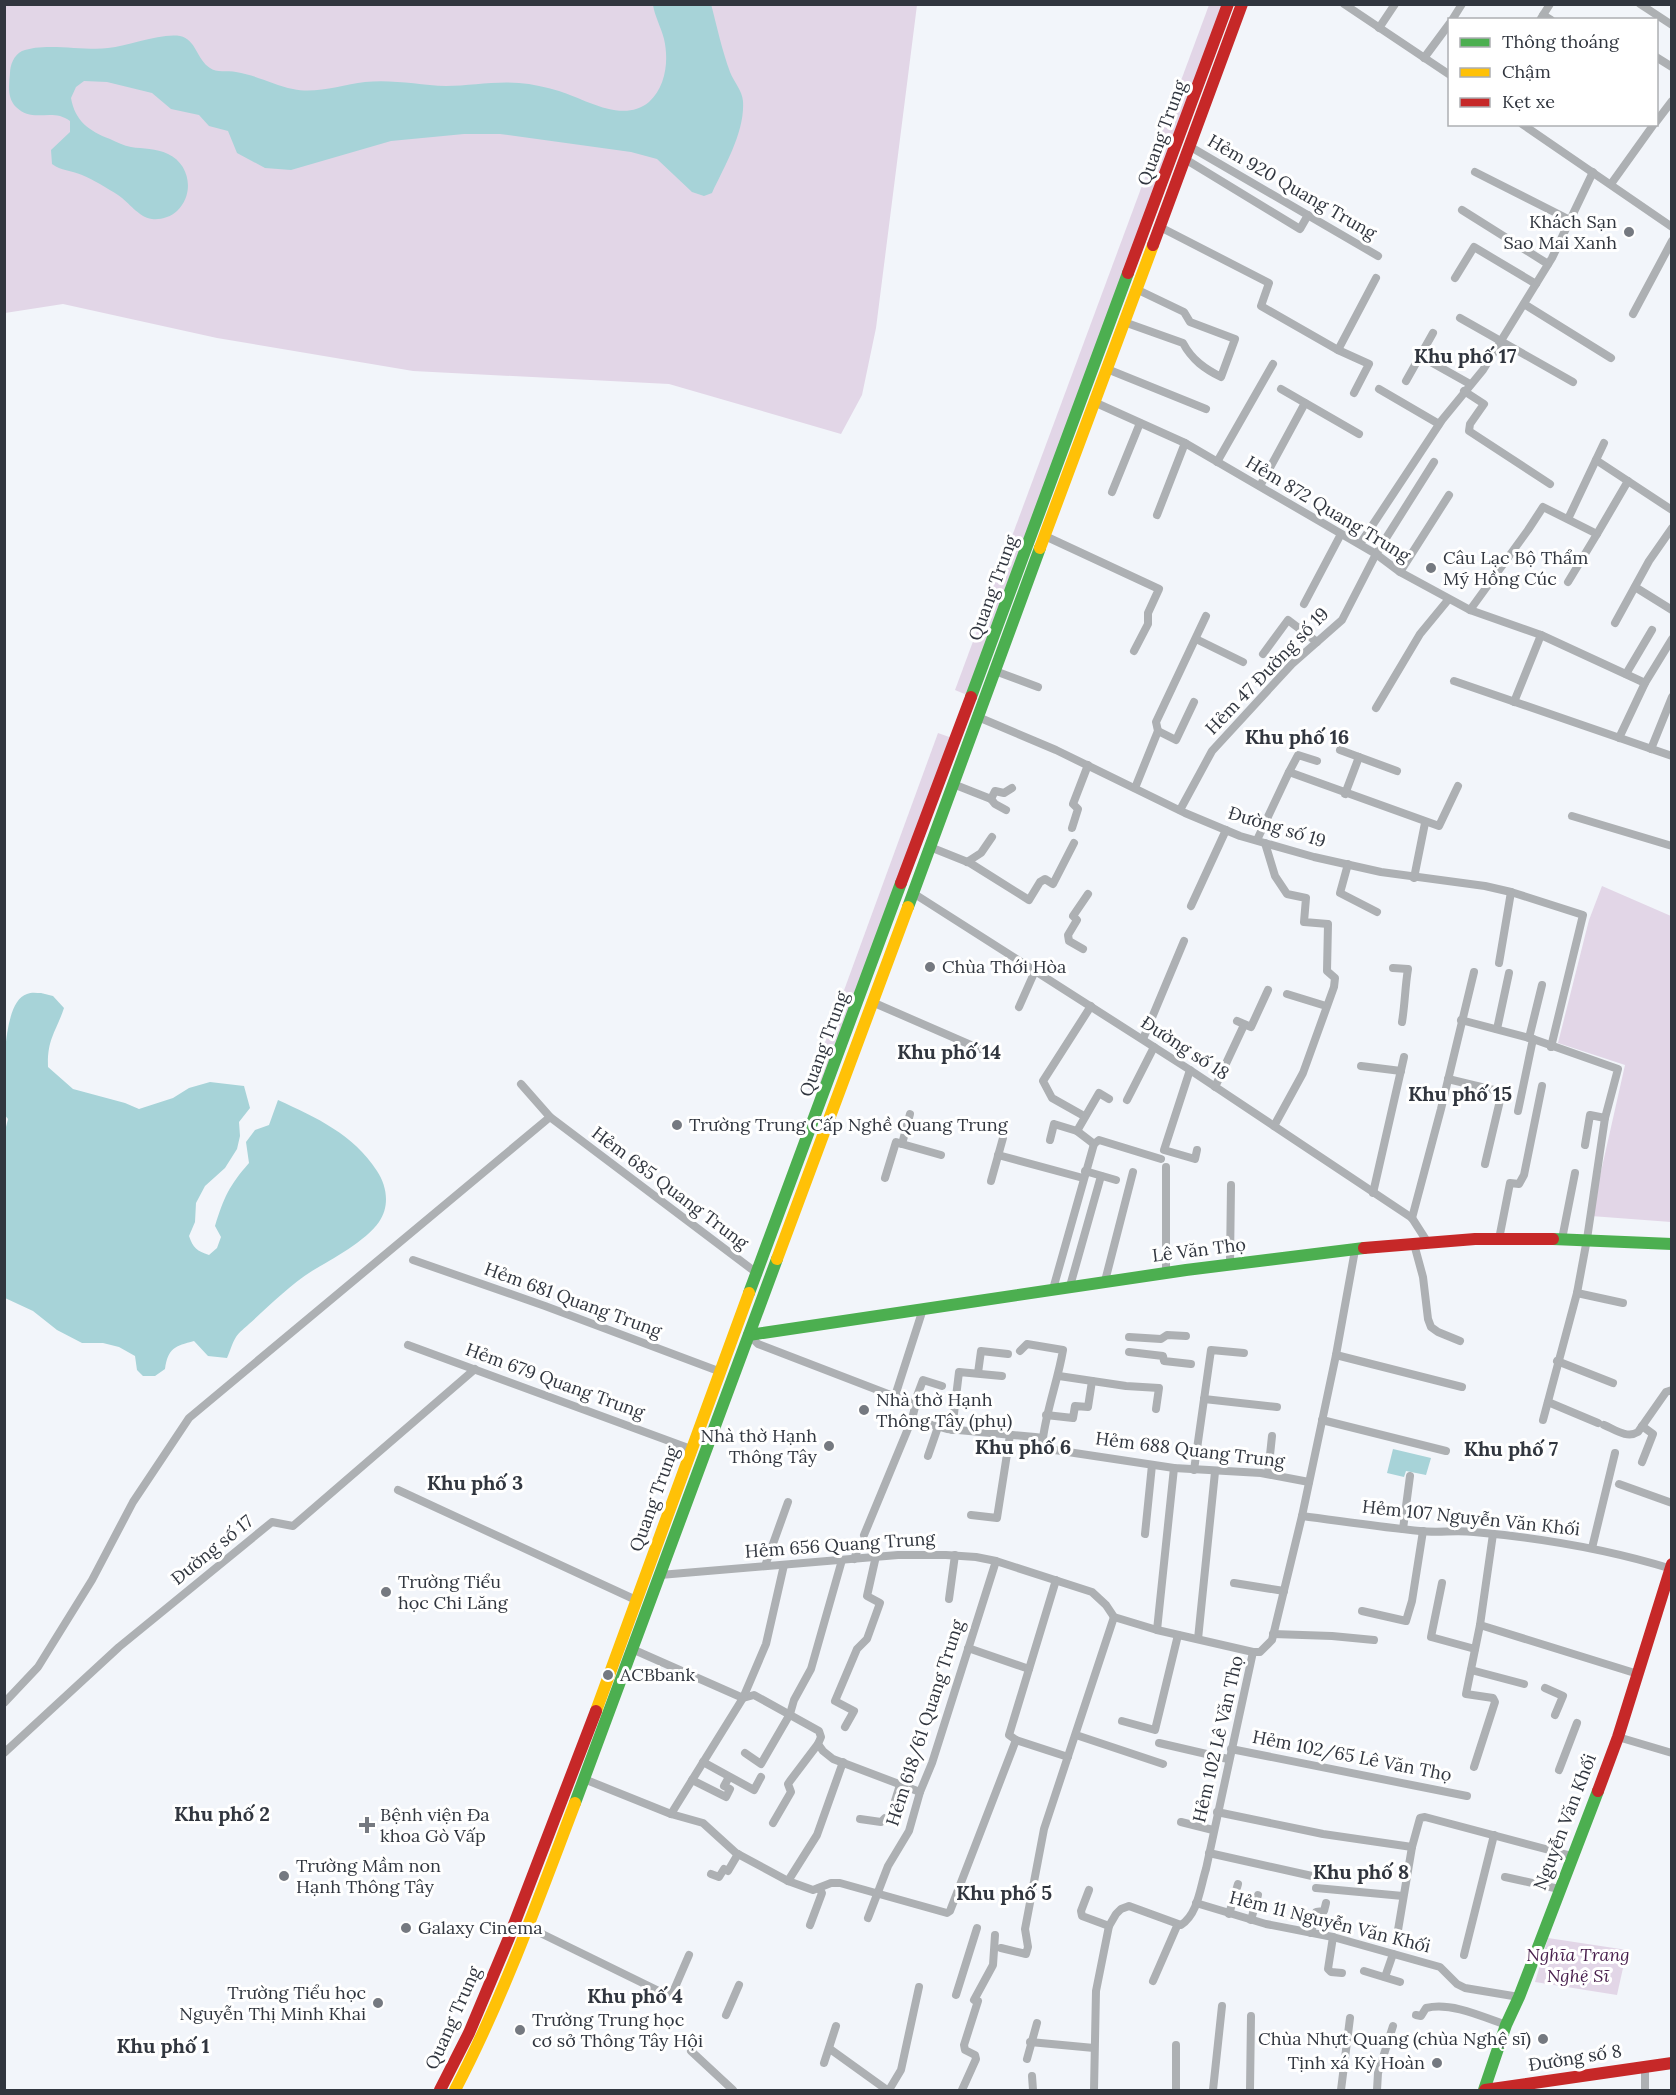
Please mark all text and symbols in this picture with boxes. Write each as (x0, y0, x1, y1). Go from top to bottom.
legend (1448, 18, 1658, 126)
text: Thông thoáng (1502, 30, 1620, 53)
text: Chậm (1502, 60, 1551, 83)
street label: Quang Trung (1132, 76, 1192, 189)
text: Kẹt xe (1502, 90, 1555, 113)
street label: Hẻm 920 Quang Trung (1204, 129, 1382, 245)
place label: Khách Sạn Sao Mai Xanh (1504, 210, 1617, 254)
marker: Khách Sạn Sao Mai Xanh (1622, 225, 1636, 239)
district label: Khu phố 17 (1414, 343, 1516, 368)
street label: Hẻm 872 Quang Trung (1242, 450, 1416, 567)
street label: Quang Trung (963, 531, 1023, 644)
place label: Câu Lạc Bộ Thẩm Mỹ Hồng Cúc (1443, 546, 1588, 590)
marker: Câu Lạc Bộ Thẩm Mỹ Hồng Cúc (1424, 561, 1438, 575)
street label: Hẻm 47 Đường số 19 (1200, 602, 1333, 739)
district label: Khu phố 16 (1245, 724, 1349, 749)
street label: Đường số 19 (1226, 801, 1329, 852)
place label: Chùa Thới Hòa (942, 955, 1066, 978)
marker: Chùa Thới Hòa (923, 960, 937, 974)
street label: Quang Trung (794, 987, 854, 1100)
street label: Đường số 18 (1137, 1011, 1234, 1085)
district label: Khu phố 14 (897, 1039, 1001, 1064)
district label: Khu phố 15 (1408, 1081, 1512, 1106)
place label: Trường Trung Cấp Nghề Quang Trung (689, 1113, 1009, 1136)
marker: Trường Trung Cấp Nghề Quang Trung (670, 1118, 684, 1132)
street label: Hẻm 685 Quang Trung (587, 1121, 754, 1255)
street label: Lê Văn Thọ (1151, 1232, 1247, 1267)
street label: Hẻm 681 Quang Trung (481, 1257, 666, 1343)
street label: Hẻm 679 Quang Trung (462, 1337, 649, 1424)
place label: Nhà thờ Hạnh Thông Tây (phụ) (876, 1388, 1012, 1432)
marker: Nhà thờ Hạnh Thông Tây (phụ) (857, 1403, 871, 1417)
place label: Nhà thờ Hạnh Thông Tây (700, 1424, 817, 1468)
street label: Hẻm 688 Quang Trung (1094, 1426, 1287, 1473)
district label: Khu phố 6 (975, 1434, 1071, 1459)
district label: Khu phố 7 (1464, 1436, 1558, 1461)
marker: Nhà thờ Hạnh Thông Tây (822, 1439, 836, 1453)
street label: Quang Trung (624, 1442, 684, 1555)
district label: Khu phố 3 (427, 1470, 523, 1495)
street label: Hẻm 107 Nguyễn Văn Khối (1361, 1495, 1581, 1540)
street label: Đường số 17 (166, 1510, 257, 1590)
street label: Hẻm 656 Quang Trung (744, 1526, 937, 1563)
place label: Trường Tiểu học Chi Lăng (398, 1570, 509, 1614)
marker: Trường Tiểu học Chi Lăng (379, 1585, 393, 1599)
street label: Hẻm 618/61 Quang Trung (880, 1616, 969, 1829)
street label: Hẻm 102 Lê Văn Thọ (1187, 1653, 1248, 1825)
place label: ACBbank (619, 1663, 695, 1686)
marker: ACBbank (601, 1668, 615, 1682)
street label: Hẻm 102/65 Lê Văn Thọ (1250, 1725, 1454, 1786)
street label: Nguyễn Văn Khối (1528, 1750, 1601, 1893)
district label: Khu phố 2 (174, 1801, 270, 1826)
place label: Bệnh viện Đa khoa Gò Vấp (380, 1803, 490, 1847)
marker: Bệnh viện Đa khoa Gò Vấp (358, 1816, 376, 1834)
place label: Trường Mầm non Hạnh Thông Tây (296, 1854, 441, 1898)
district label: Khu phố 8 (1313, 1859, 1409, 1884)
marker: Trường Mầm non Hạnh Thông Tây (277, 1869, 291, 1883)
district label: Khu phố 5 (956, 1880, 1052, 1905)
street label: Hẻm 11 Nguyễn Văn Khối (1227, 1885, 1433, 1958)
place label: Galaxy Cinema (418, 1916, 543, 1939)
marker: Galaxy Cinema (399, 1921, 413, 1935)
park label: Nghĩa Trang Nghệ Sĩ (1526, 1943, 1630, 1987)
street label: Quang Trung (420, 1962, 486, 2073)
place label: Trường Tiểu học Nguyễn Thị Minh Khai (179, 1981, 366, 2025)
district label: Khu phố 4 (587, 1983, 683, 2008)
marker: Trường Tiểu học Nguyễn Thị Minh Khai (371, 1996, 385, 2010)
place label: Trường Trung học cơ sở Thông Tây Hội (532, 2008, 703, 2052)
marker: Trường Trung học cơ sở Thông Tây Hội (513, 2023, 527, 2037)
place label: Chùa Nhựt Quang (chùa Nghệ sĩ) (1258, 2027, 1531, 2050)
marker: Chùa Nhựt Quang (chùa Nghệ sĩ) (1536, 2032, 1550, 2046)
district label: Khu phố 1 (116, 2033, 210, 2058)
street label: Đường số 8 (1527, 2039, 1623, 2076)
place label: Tịnh xá Kỳ Hoàn (1287, 2051, 1425, 2074)
marker: Tịnh xá Kỳ Hoàn (1430, 2056, 1444, 2070)

